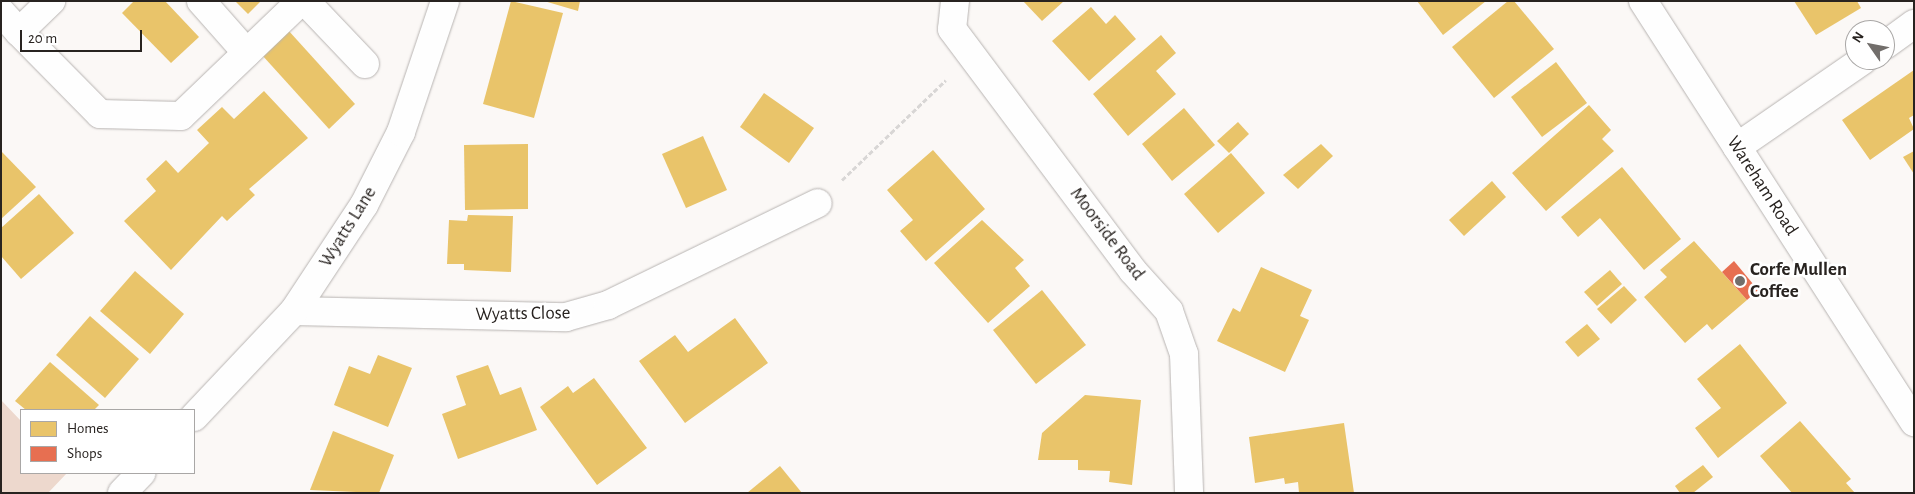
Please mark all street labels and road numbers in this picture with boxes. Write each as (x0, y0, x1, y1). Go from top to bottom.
street label: Wareham Road (1721, 132, 1803, 240)
street label: Wyatts Lane (314, 183, 382, 271)
street label: Moorside Road (1065, 183, 1149, 285)
street label: Wyatts Close (475, 302, 571, 326)

